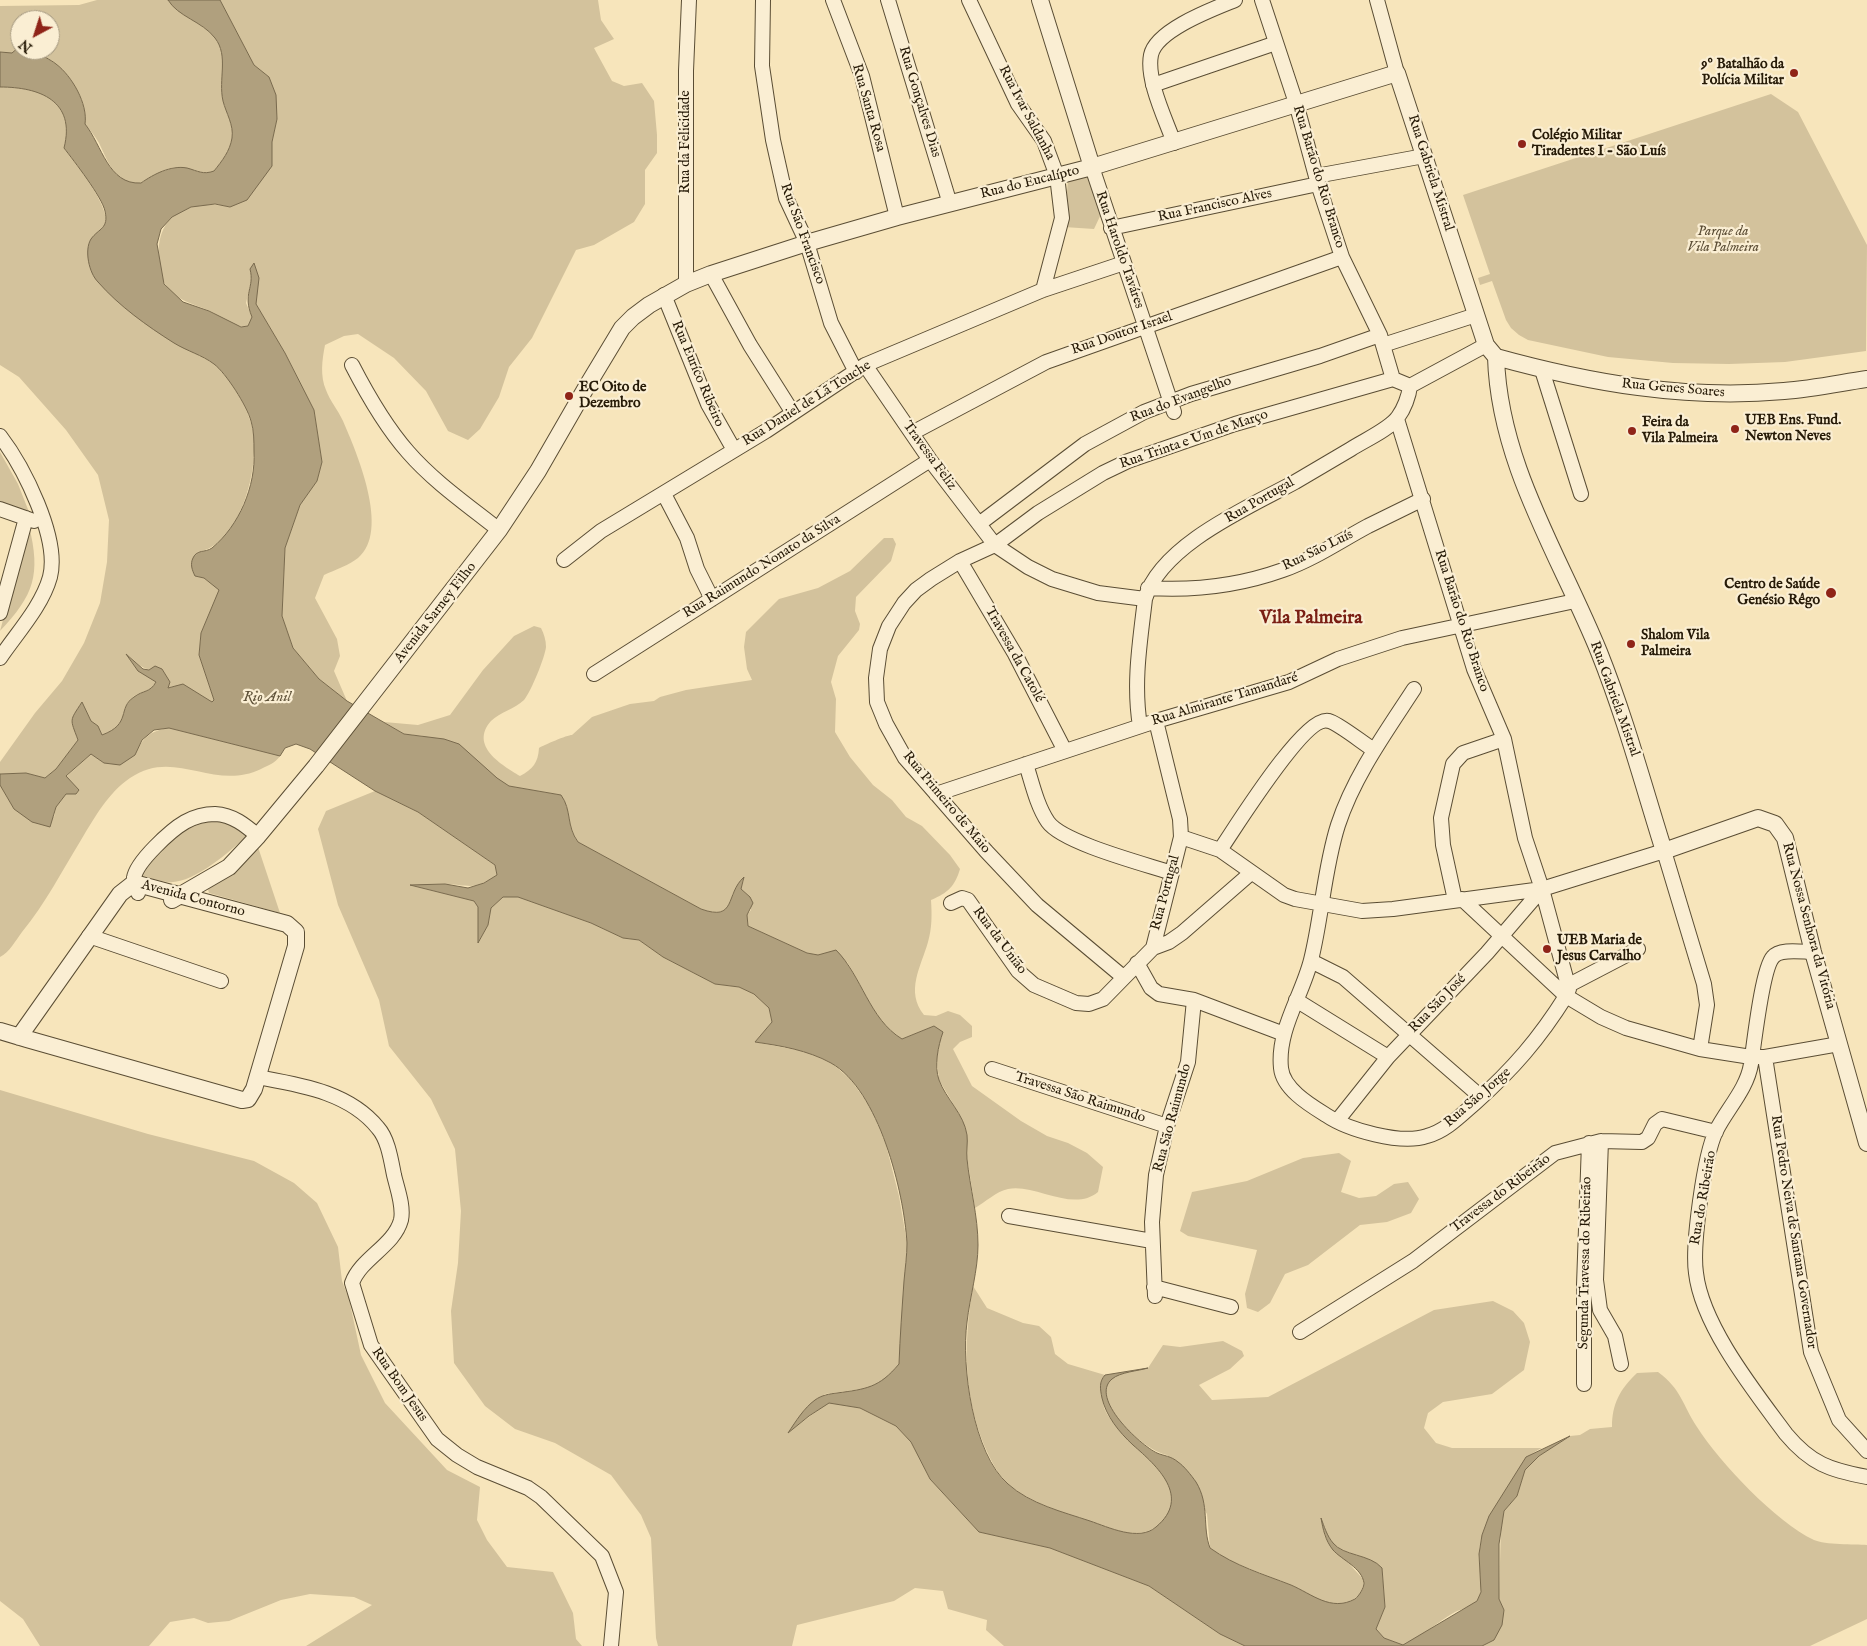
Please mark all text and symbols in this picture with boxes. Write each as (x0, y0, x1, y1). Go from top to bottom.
north arrow (10, 10, 60, 60)
text: N (16, 35, 36, 57)
street label: Rua Gonçalves Dias (894, 44, 944, 160)
place label: 9º Batalhão da Polícia Militar (1701, 57, 1784, 90)
street label: Rua Santa Rosa (847, 62, 889, 154)
street label: Rua Ivar Saldanha (994, 63, 1058, 163)
marker: 9º Batalhão da Polícia Militar (1788, 67, 1800, 79)
street label: Rua da Felicidade (678, 90, 694, 194)
street label: Rua Barão do Rio Branco (1288, 104, 1348, 250)
street label: Rua Gabriela Mistral (1403, 113, 1457, 233)
place label: Colégio Militar Tiradentes I - São Luís (1532, 128, 1666, 160)
marker: Colégio Militar Tiradentes I - São Luís (1516, 138, 1528, 150)
street label: Rua do Eucalípto (979, 163, 1081, 203)
street label: Rua São Francisco (776, 181, 828, 287)
street label: Rua Francisco Alves (1156, 186, 1274, 226)
street label: Rua Haroldo Taváres (1091, 189, 1147, 311)
park label: Parque da Vila Palmeira (1687, 224, 1759, 256)
street label: Rua Doutor Israel (1069, 309, 1175, 359)
street label: Rua Euríco Ribeiro (667, 318, 727, 430)
street label: Rua Daniel de Lã Touche (740, 358, 874, 450)
street label: Rua do Evangelho (1128, 373, 1234, 427)
street label: Rua Genes Soares (1621, 376, 1725, 402)
place label: EC Oito de Dezembro (579, 380, 646, 412)
marker: EC Oito de Dezembro (563, 390, 575, 402)
street label: Rua Trinta e Um de Março (1118, 407, 1270, 473)
place label: UEB Ens. Fund. Newton Neves (1745, 413, 1841, 446)
place label: Feira da Vila Palmeira (1642, 415, 1718, 448)
street label: Travessa Feliz (898, 418, 960, 494)
marker: UEB Ens. Fund. Newton Neves (1729, 423, 1741, 435)
marker: Feira da Vila Palmeira (1626, 425, 1638, 437)
street label: Rua Portugal (1222, 474, 1298, 528)
street label: Rua Raimundo Nonato da Silva (680, 512, 844, 622)
street label: Rua São Luís (1280, 527, 1356, 575)
street label: Rua Barão do Rio Branco (1430, 548, 1492, 694)
street label: Avenida Sarney Filho (392, 559, 480, 667)
place label: Centro de Saúde Genésio Rêgo (1724, 577, 1820, 610)
marker: Centro de Saúde Genésio Rêgo (1824, 586, 1838, 600)
street label: Travessa da Catolé (981, 604, 1047, 706)
district label: Vila Palmeira (1260, 608, 1362, 630)
place label: Shalom Vila Palmeira (1641, 628, 1710, 660)
marker: Shalom Vila Palmeira (1625, 638, 1637, 650)
street label: Rua Gabriela Mistral (1585, 639, 1643, 759)
street label: Rua Almirante Tamandaré (1150, 670, 1300, 730)
water label: Rio Anil (243, 689, 291, 707)
street label: Rua Primeiro de Maio (898, 749, 994, 857)
street label: Rua Nossa Senhora da Vitória (1778, 841, 1838, 1011)
street label: Rua Portugal (1148, 854, 1184, 932)
street label: Avenida Contorno (139, 877, 247, 921)
street label: Rua da União (968, 904, 1030, 978)
place label: UEB Maria de Jesus Carvalho (1557, 933, 1642, 966)
marker: UEB Maria de Jesus Carvalho (1541, 943, 1553, 955)
street label: Rua São José (1406, 971, 1470, 1037)
street label: Rua São Raimundo (1150, 1062, 1196, 1174)
street label: Rua São Jorge (1441, 1065, 1515, 1131)
street label: Travessa São Raimundo (1013, 1069, 1147, 1127)
street label: Rua Pedro Neiva de Santana Governador (1766, 1114, 1820, 1350)
street label: Rua do Ribeirão (1687, 1149, 1721, 1247)
street label: Travessa do Ribeirão (1448, 1151, 1554, 1237)
street label: Segunda Travessa do Ribeirão (1576, 1176, 1596, 1350)
street label: Rua Bom Jesus (367, 1345, 431, 1425)

